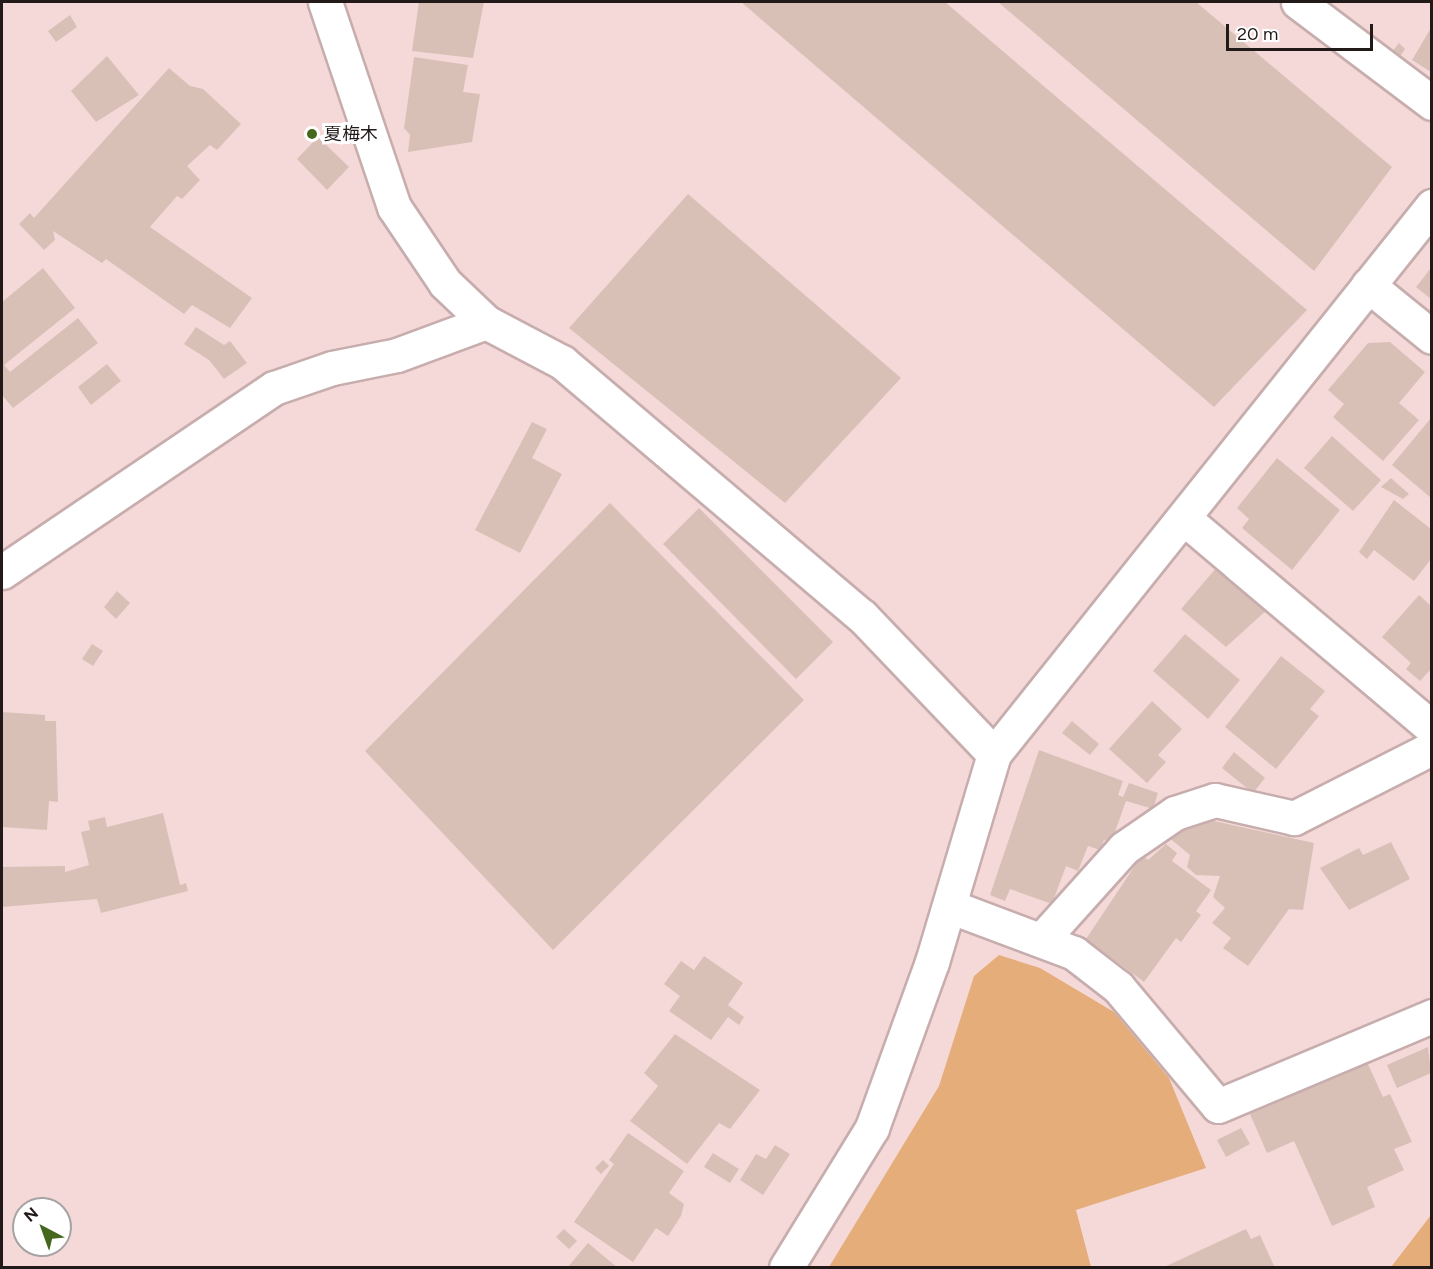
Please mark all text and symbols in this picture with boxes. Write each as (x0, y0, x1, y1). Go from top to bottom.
scale bar (1229, 12, 1376, 50)
text: 20 m (1237, 23, 1278, 45)
place label: 夏梅木 (324, 123, 378, 145)
marker: 夏梅木 (305, 127, 319, 141)
north arrow (12, 1197, 72, 1257)
text: N (20, 1203, 42, 1226)

